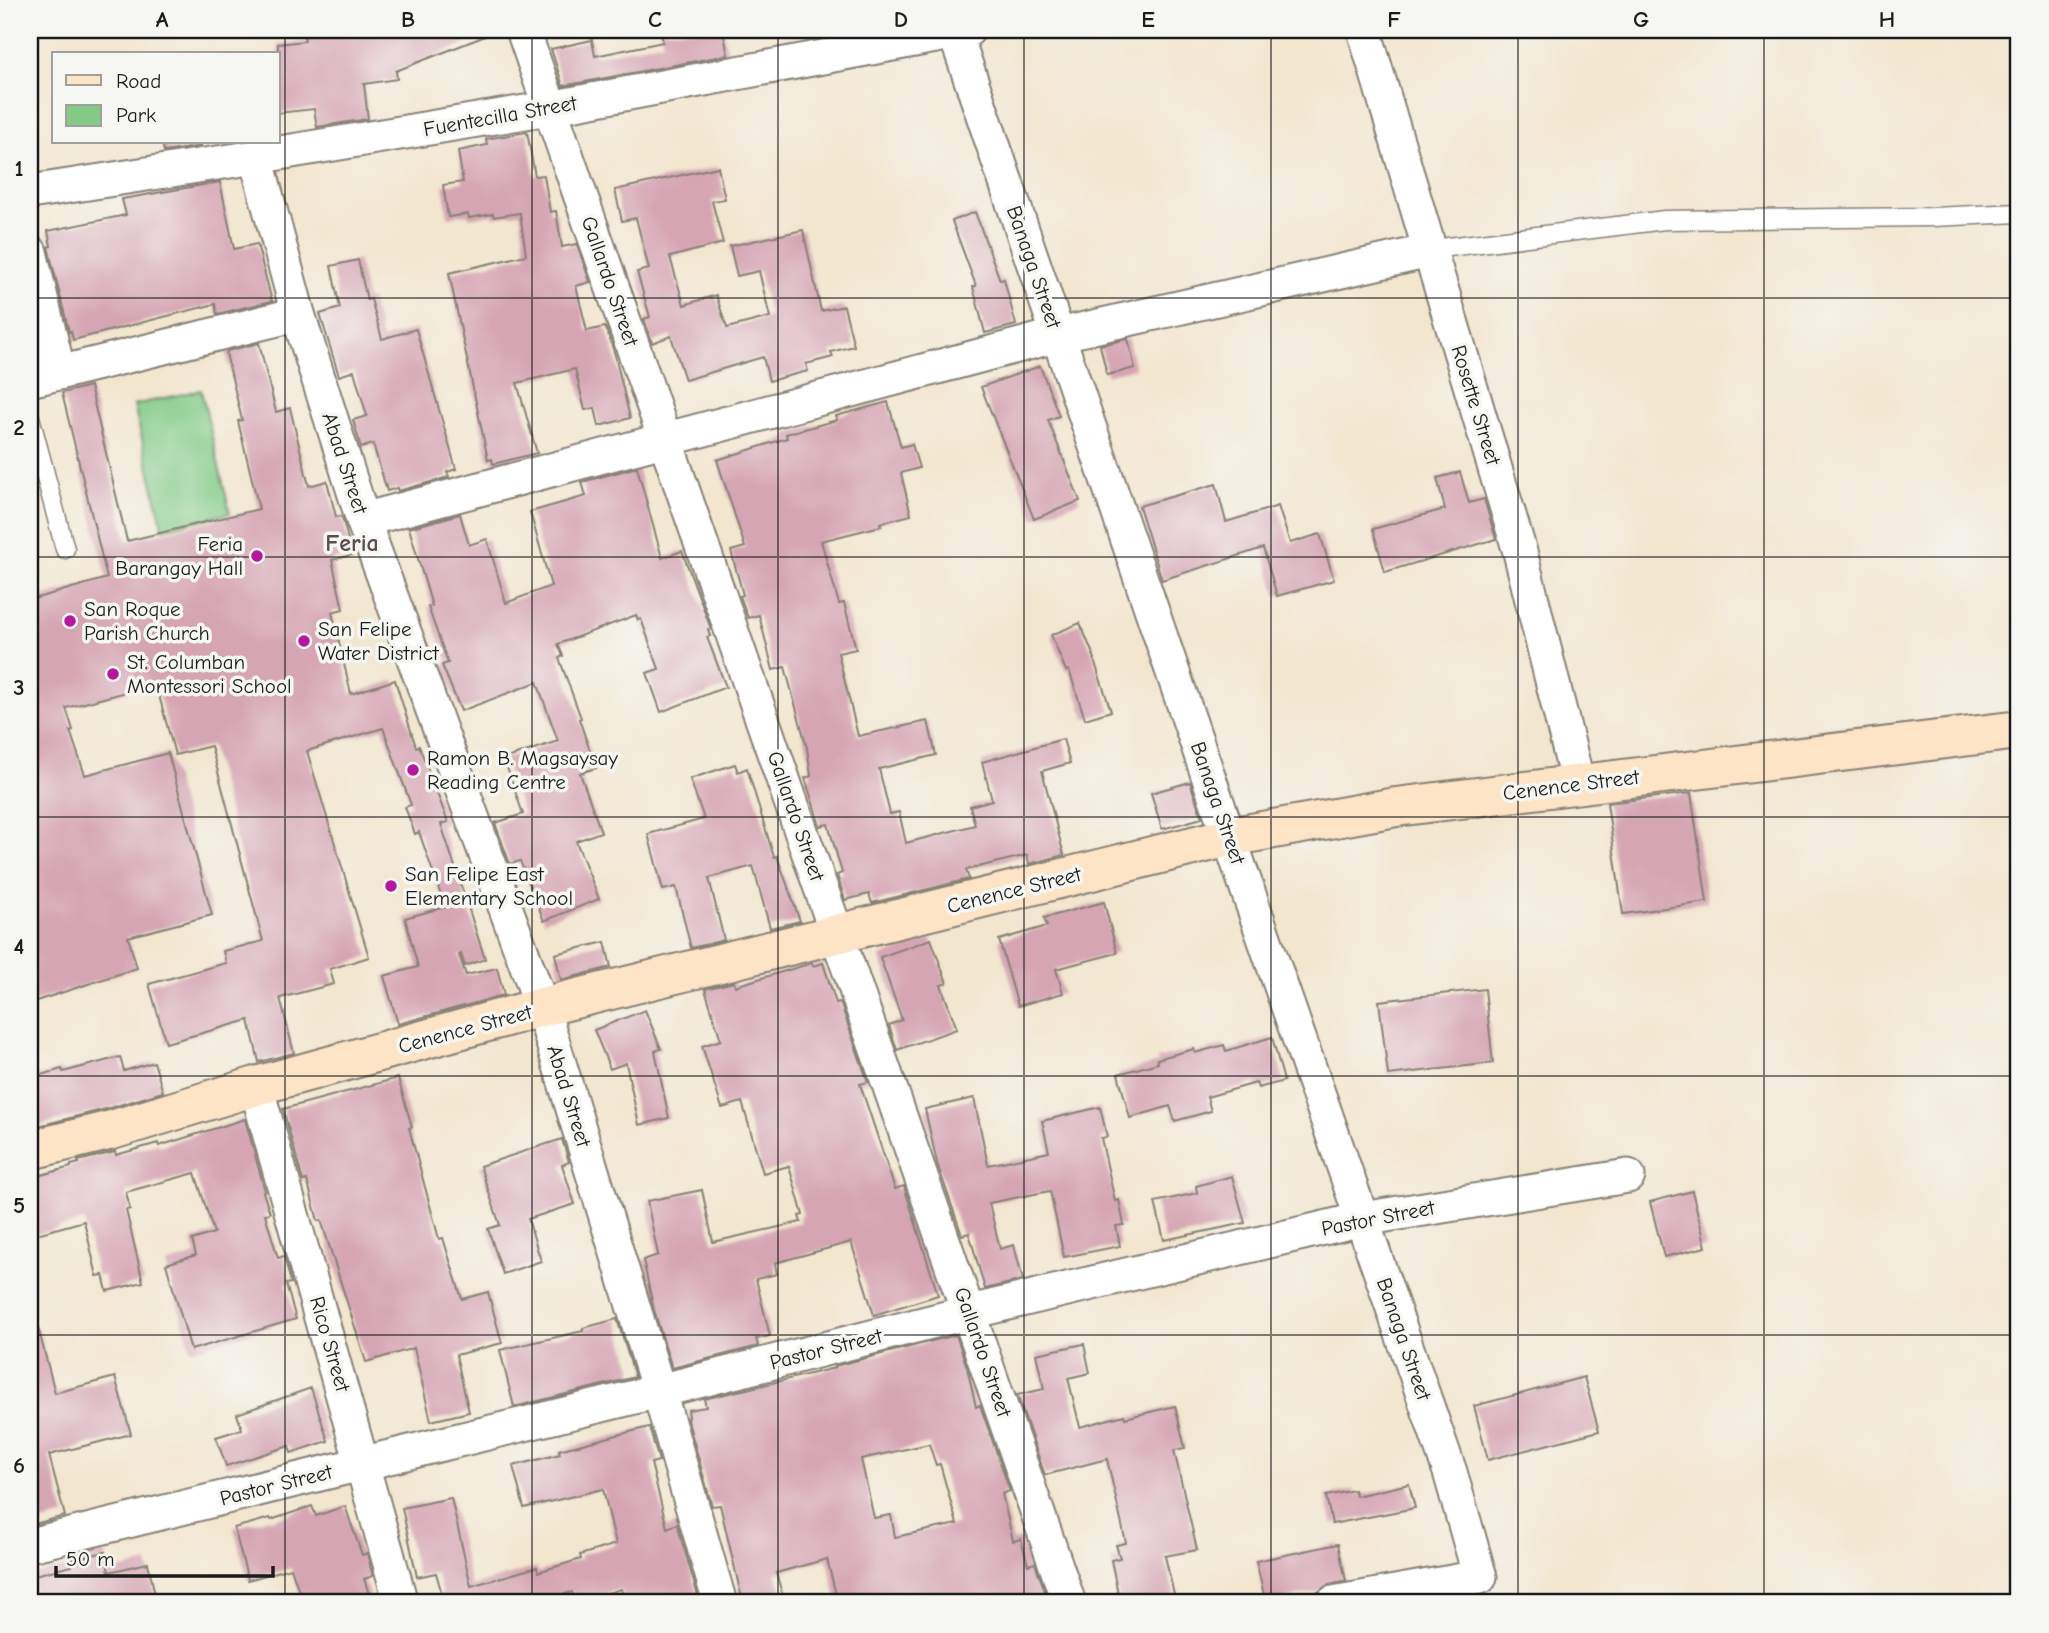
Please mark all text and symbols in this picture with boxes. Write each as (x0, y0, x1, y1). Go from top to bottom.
text: A (156, 6, 169, 33)
text: B (401, 6, 415, 33)
text: C (648, 6, 662, 33)
text: D (894, 6, 908, 33)
text: E (1141, 6, 1155, 33)
text: F (1387, 6, 1401, 33)
text: G (1633, 6, 1649, 33)
text: H (1879, 6, 1895, 33)
legend (52, 52, 280, 144)
text: Road (116, 69, 161, 93)
street label: Fuentecilla Street (421, 91, 580, 141)
text: Park (116, 103, 156, 127)
text: 1 (14, 155, 24, 182)
street label: Banaga Street (1002, 203, 1066, 332)
street label: Gallardo Street (577, 213, 644, 350)
street label: Rosette Street (1446, 342, 1506, 469)
street label: Abad Street (317, 409, 373, 518)
text: 2 (13, 414, 25, 441)
district label: Feria (325, 529, 379, 557)
place label: Feria Barangay Hall (115, 532, 243, 580)
marker: Feria Barangay Hall (249, 548, 265, 564)
place label: San Roque Parish Church (84, 597, 210, 645)
marker: San Roque Parish Church (62, 613, 78, 629)
place label: San Felipe Water District (318, 617, 440, 665)
marker: San Felipe Water District (296, 633, 312, 649)
place label: St. Columban Montessori School (127, 650, 292, 698)
marker: St. Columban Montessori School (105, 666, 121, 682)
text: 3 (13, 674, 25, 701)
street label: Banaga Street (1186, 739, 1250, 868)
place label: Ramon B. Magsaysay Reading Centre (427, 746, 618, 794)
street label: Gallardo Street (763, 748, 830, 885)
marker: Ramon B. Magsaysay Reading Centre (405, 762, 421, 778)
street label: Cenence Street (1501, 765, 1642, 805)
street label: Cenence Street (944, 861, 1085, 918)
place label: San Felipe East Elementary School (405, 862, 573, 910)
marker: San Felipe East Elementary School (383, 878, 399, 894)
text: 4 (14, 933, 25, 960)
street label: Cenence Street (396, 999, 535, 1058)
street label: Abad Street (542, 1042, 596, 1151)
text: 5 (13, 1192, 25, 1219)
street label: Pastor Street (1319, 1195, 1438, 1241)
street label: Banaga Street (1372, 1275, 1436, 1404)
street label: Gallardo Street (950, 1284, 1017, 1421)
street label: Rico Street (305, 1294, 355, 1395)
street label: Pastor Street (767, 1323, 886, 1375)
text: 6 (13, 1452, 25, 1479)
street label: Pastor Street (217, 1459, 336, 1511)
scale bar (56, 1535, 273, 1579)
text: 50 m (66, 1547, 115, 1571)

